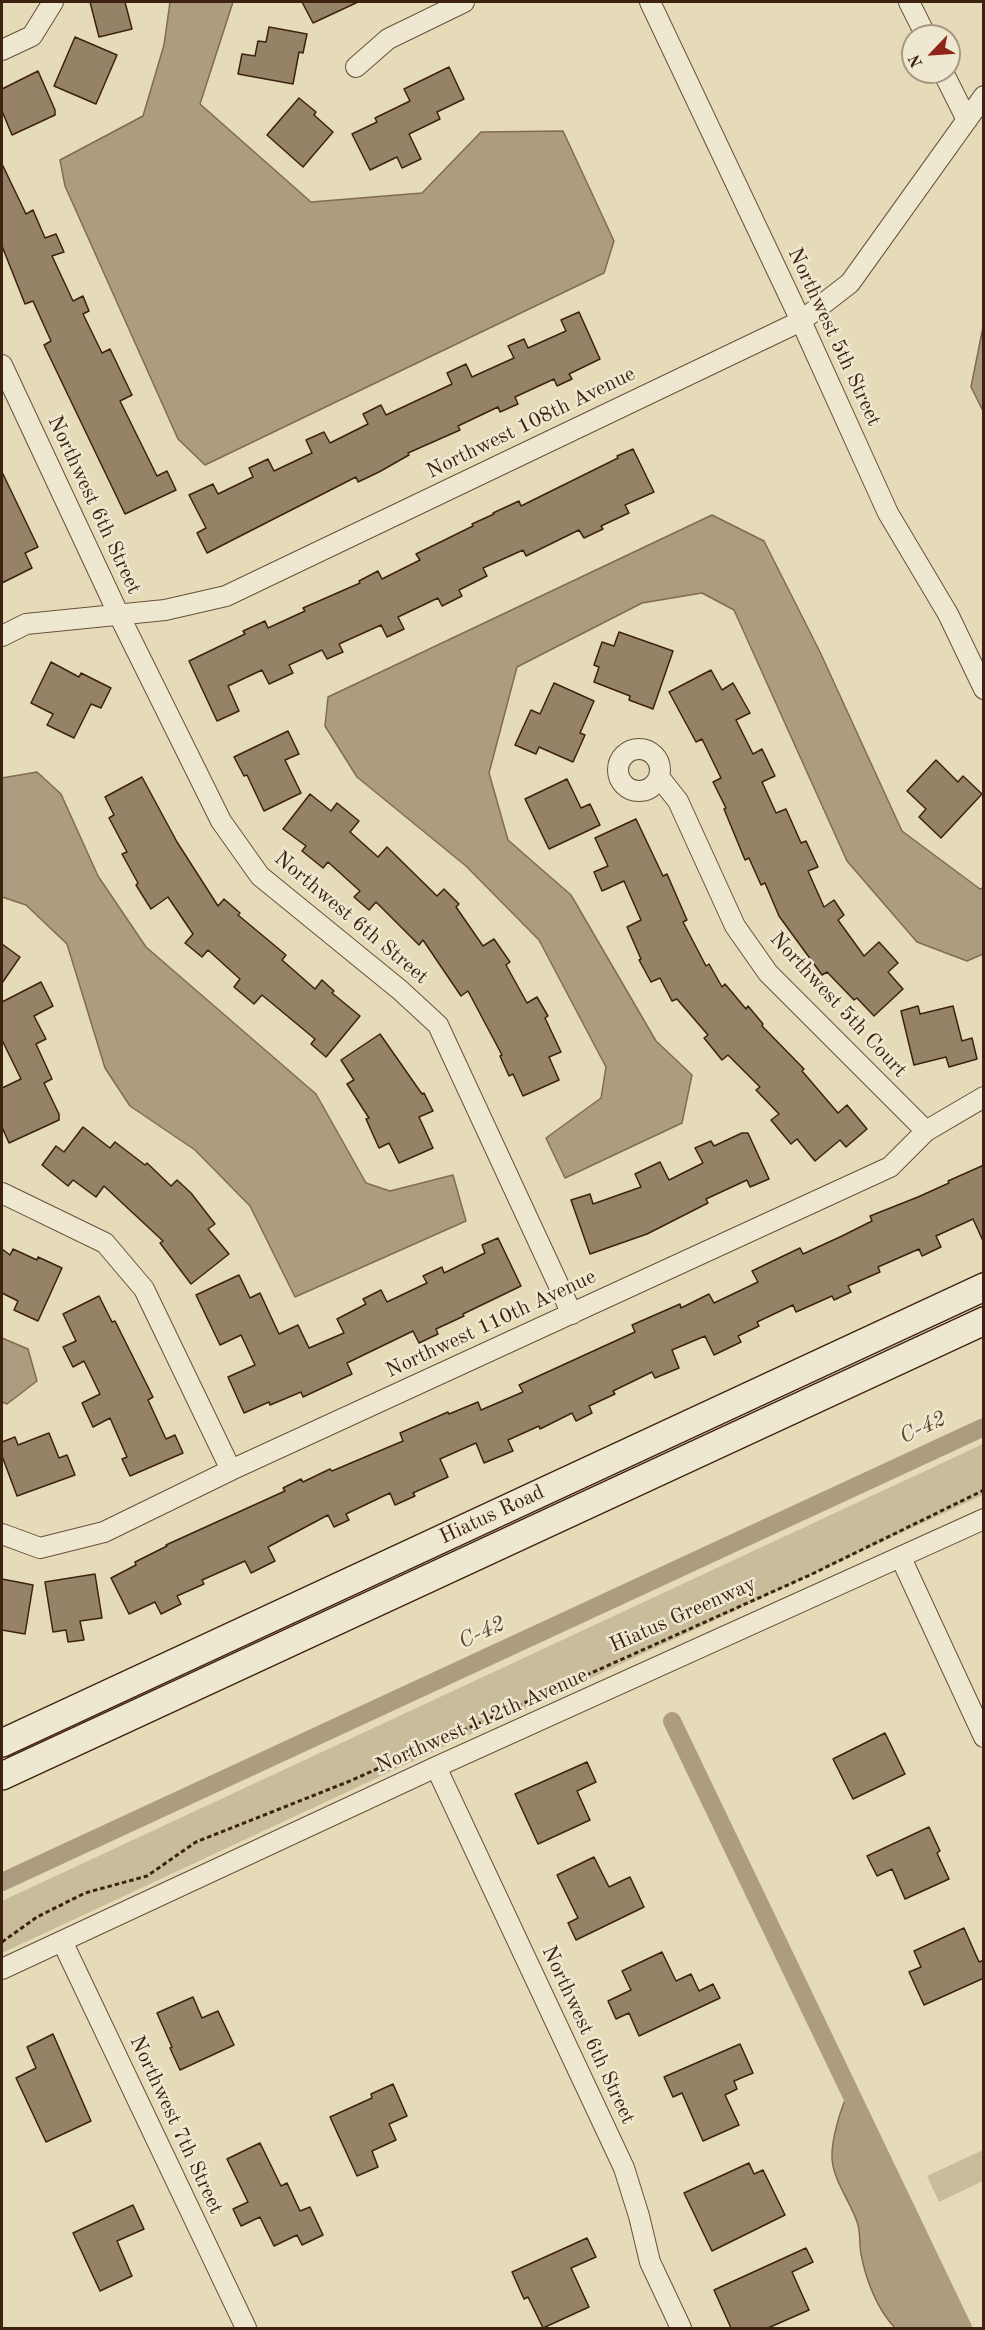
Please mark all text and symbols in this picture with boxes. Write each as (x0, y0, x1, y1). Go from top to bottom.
north arrow (901, 24, 961, 84)
text: N (907, 52, 926, 70)
street label: Northwest 5th Street (782, 244, 886, 430)
street label: Northwest 108th Avenue (422, 361, 640, 485)
street label: Northwest 6th Street (42, 412, 146, 598)
street label: Northwest 6th Street (269, 846, 433, 990)
street label: Northwest 5th Court (764, 927, 912, 1083)
street label: Northwest 110th Avenue (382, 1264, 600, 1384)
water label: C-42 (895, 1406, 951, 1450)
street label: Hiatus Road (435, 1480, 549, 1550)
street label: Hiatus Greenway (606, 1571, 760, 1659)
water label: C-42 (454, 1611, 510, 1655)
street label: Northwest 112th Avenue (372, 1663, 592, 1779)
street label: Northwest 6th Street (536, 1942, 640, 2128)
street label: Northwest 7th Street (124, 2032, 228, 2218)

